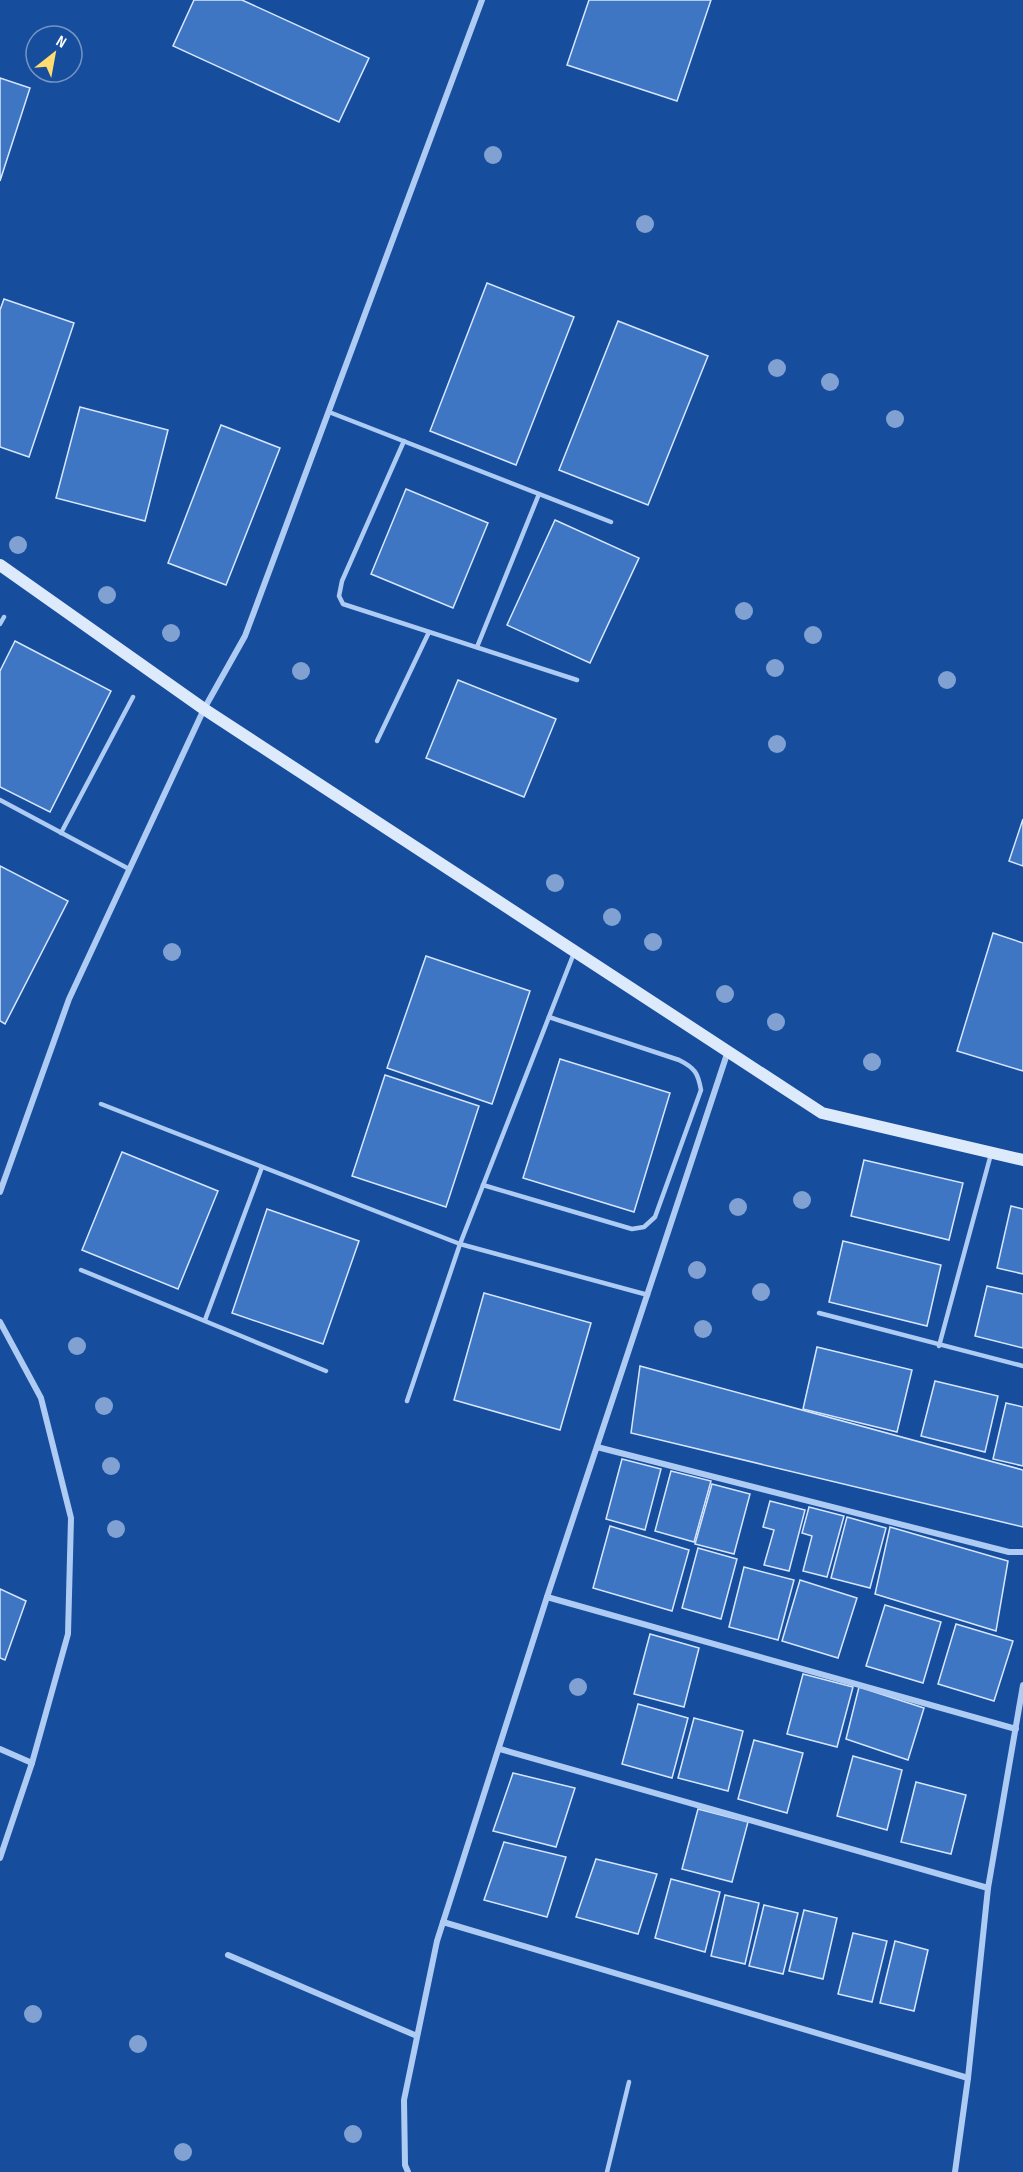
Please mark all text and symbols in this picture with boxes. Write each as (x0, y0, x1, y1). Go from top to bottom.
north arrow (24, 24, 84, 84)
text: N (52, 32, 70, 53)

